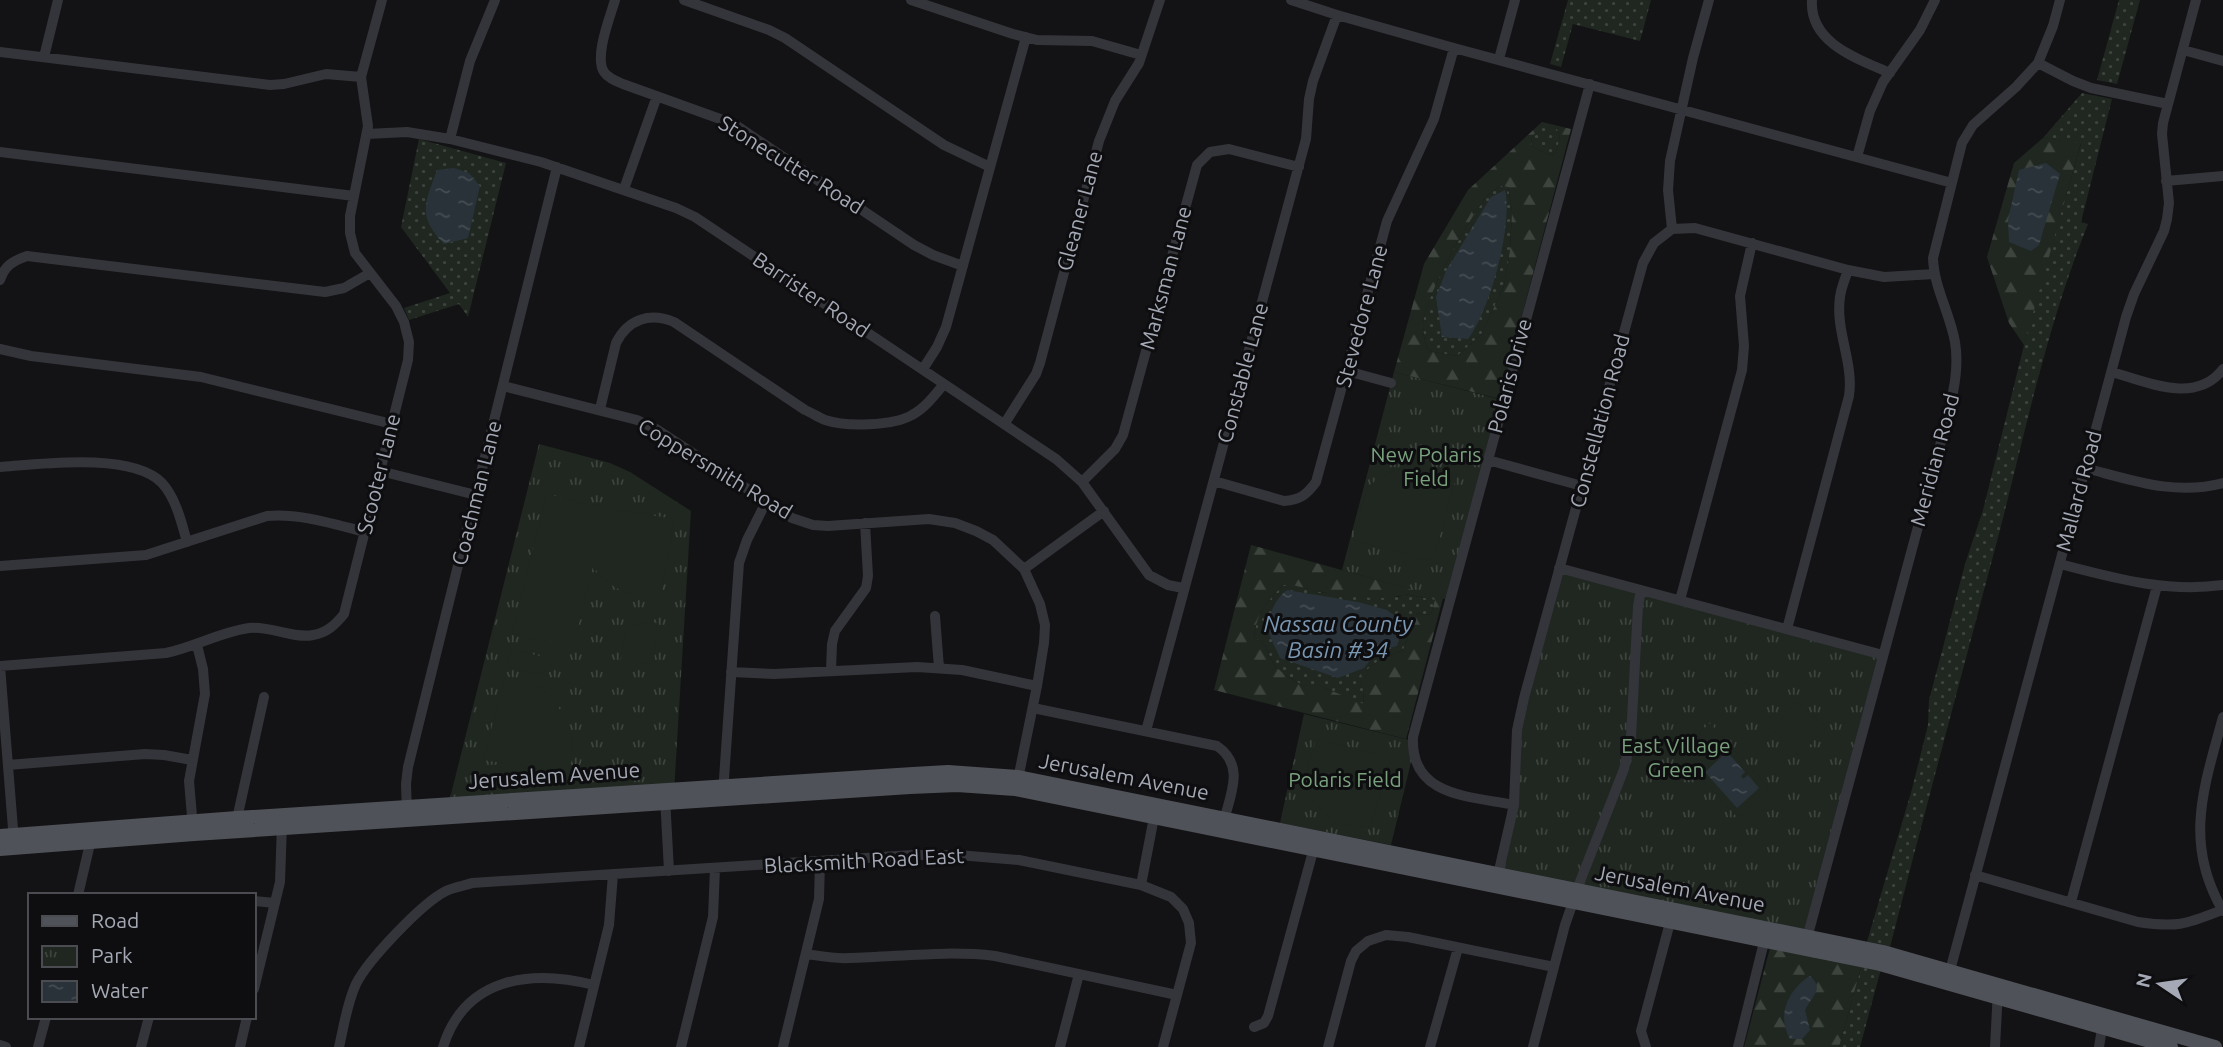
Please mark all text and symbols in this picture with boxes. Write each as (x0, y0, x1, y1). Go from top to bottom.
street label: Stonecutter Road (715, 110, 868, 218)
street label: Gleaner Lane (1051, 148, 1107, 273)
street label: Marksman Lane (1134, 203, 1196, 352)
street label: Stevedore Lane (1330, 242, 1392, 390)
street label: Barrister Road (749, 246, 874, 342)
street label: Constable Lane (1212, 300, 1272, 446)
street label: Polaris Drive (1482, 316, 1536, 436)
street label: Constellation Road (1564, 331, 1634, 510)
street label: Meridian Road (1905, 391, 1963, 529)
street label: Scooter Lane (352, 411, 405, 536)
street label: Coppersmith Road (634, 413, 797, 524)
street label: Coachman Lane (446, 418, 506, 568)
street label: Mallard Road (2050, 428, 2106, 554)
park label: New Polaris Field (1371, 442, 1481, 490)
water label: Nassau County Basin #34 (1264, 611, 1414, 662)
park label: East Village Green (1621, 733, 1731, 781)
street label: Jerusalem Avenue (1037, 748, 1211, 804)
street label: Jerusalem Avenue (467, 757, 641, 793)
park label: Polaris Field (1288, 767, 1402, 791)
street label: Blacksmith Road East (763, 843, 965, 877)
street label: Jerusalem Avenue (1593, 860, 1767, 916)
legend (28, 893, 256, 1019)
text: Road (91, 908, 139, 932)
text: Park (91, 943, 133, 967)
north arrow (2125, 949, 2195, 1019)
text: N (2131, 971, 2156, 990)
text: Water (91, 978, 149, 1002)

